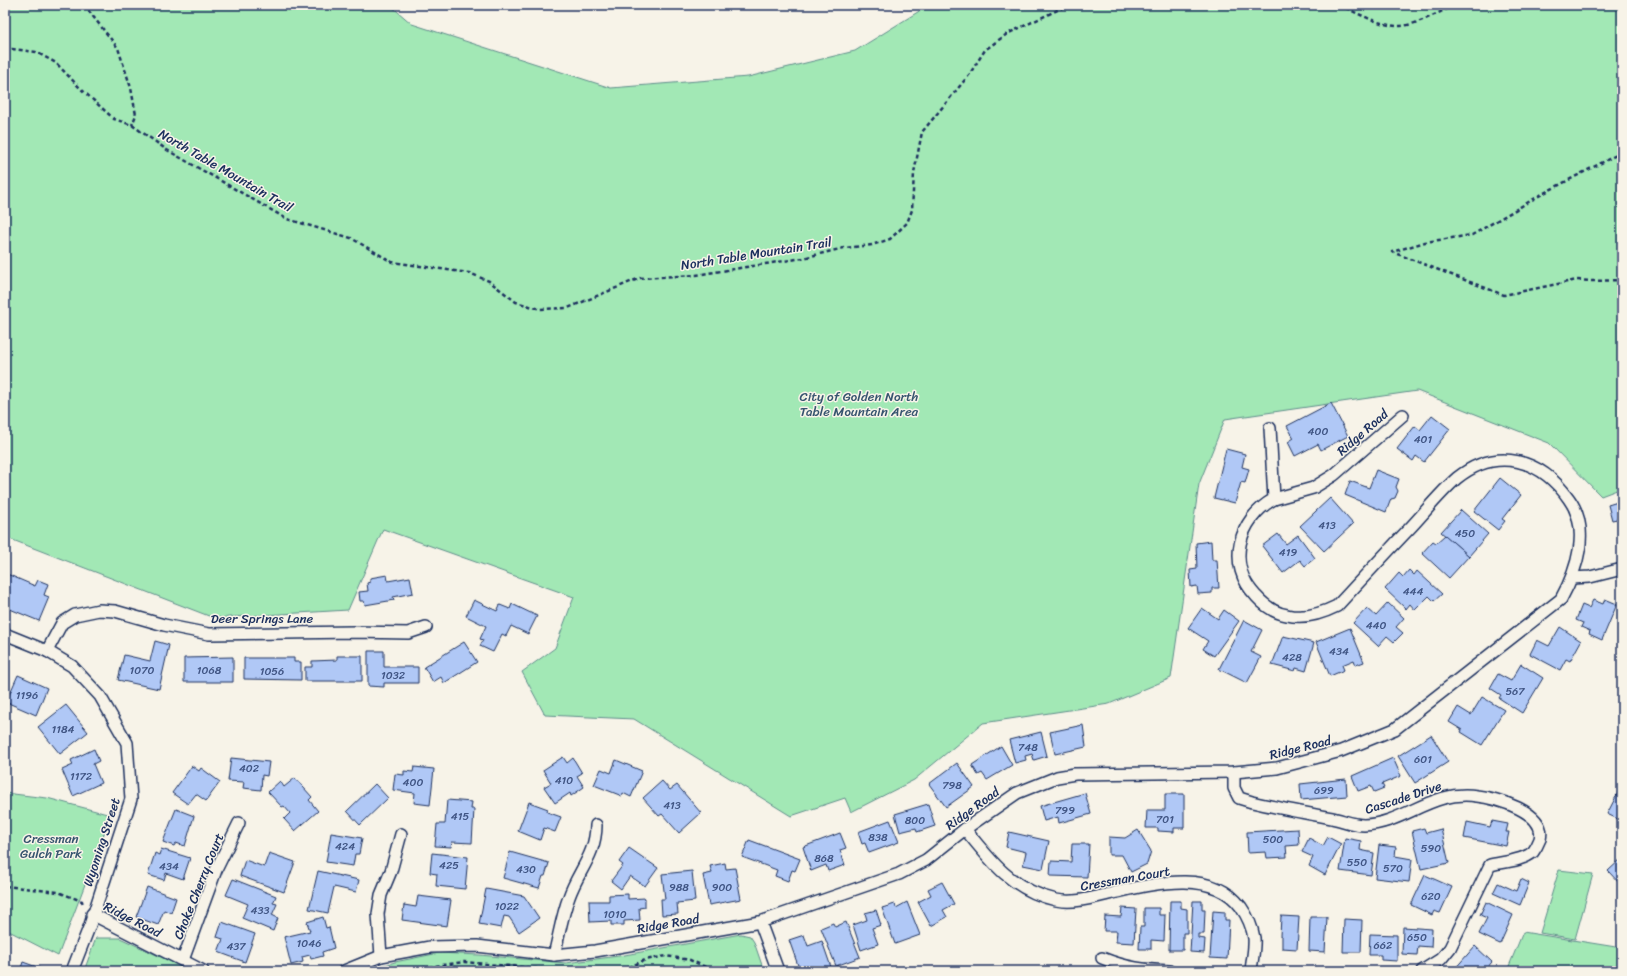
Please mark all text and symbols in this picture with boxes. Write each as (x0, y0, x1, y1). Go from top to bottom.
street label: North Table Mountain Trail (154, 122, 298, 219)
street label: North Table Mountain Trail (679, 230, 833, 277)
park label: City of Golden North Table Mountain Area (800, 385, 919, 423)
street label: Ridge Road (1331, 402, 1394, 462)
house number: 400 (1308, 422, 1328, 441)
house number: 401 (1414, 430, 1433, 449)
house number: 413 (1318, 516, 1336, 535)
house number: 450 (1455, 524, 1475, 543)
house number: 419 (1279, 543, 1297, 562)
house number: 444 (1403, 582, 1423, 601)
street label: Deer Springs Lane (211, 607, 313, 630)
house number: 440 (1366, 616, 1386, 635)
house number: 434 (1329, 642, 1349, 661)
house number: 428 (1282, 648, 1302, 667)
house number: 1070 (130, 661, 154, 680)
house number: 1068 (197, 661, 222, 680)
house number: 1056 (260, 662, 284, 681)
house number: 1032 (381, 666, 406, 685)
house number: 567 (1505, 682, 1525, 701)
house number: 1196 (16, 686, 38, 705)
house number: 1184 (52, 720, 75, 739)
street label: Ridge Road (1267, 728, 1334, 766)
house number: 748 (1018, 738, 1038, 757)
house number: 601 (1414, 750, 1432, 769)
house number: 402 (239, 759, 260, 778)
house number: 1172 (70, 767, 93, 786)
house number: 410 (555, 771, 573, 790)
house number: 400 (403, 773, 423, 792)
street label: Cascade Drive (1362, 774, 1445, 821)
house number: 798 (942, 776, 962, 795)
street label: Ridge Road (940, 780, 1005, 836)
house number: 699 (1314, 781, 1334, 800)
street label: Wyoming Street (76, 794, 127, 890)
house number: 413 (663, 796, 681, 815)
house number: 799 (1055, 801, 1075, 820)
house number: 415 (451, 807, 469, 826)
house number: 701 (1156, 810, 1174, 829)
house number: 800 (905, 811, 925, 830)
park label: Cressman Gulch Park (20, 827, 82, 865)
house number: 838 (868, 828, 888, 847)
street label: Choke Cherry Court (167, 829, 230, 943)
house number: 500 (1263, 830, 1283, 849)
house number: 424 (335, 837, 355, 856)
house number: 590 (1421, 839, 1441, 858)
house number: 868 (814, 849, 834, 868)
house number: 550 (1347, 853, 1367, 872)
house number: 425 (439, 856, 459, 875)
house number: 434 (159, 857, 179, 876)
street label: Cressman Court (1078, 859, 1172, 898)
house number: 570 (1383, 859, 1403, 878)
house number: 430 (516, 860, 536, 879)
house number: 988 (669, 878, 689, 897)
house number: 900 (712, 878, 732, 897)
house number: 620 (1421, 887, 1441, 906)
street label: Ridge Road (100, 895, 167, 944)
house number: 1022 (495, 897, 520, 916)
house number: 433 (251, 901, 269, 920)
house number: 1010 (603, 905, 627, 924)
street label: Ridge Road (635, 907, 702, 940)
house number: 650 (1407, 928, 1427, 947)
house number: 1046 (297, 934, 321, 953)
house number: 662 (1374, 936, 1393, 955)
house number: 437 (226, 937, 246, 956)

